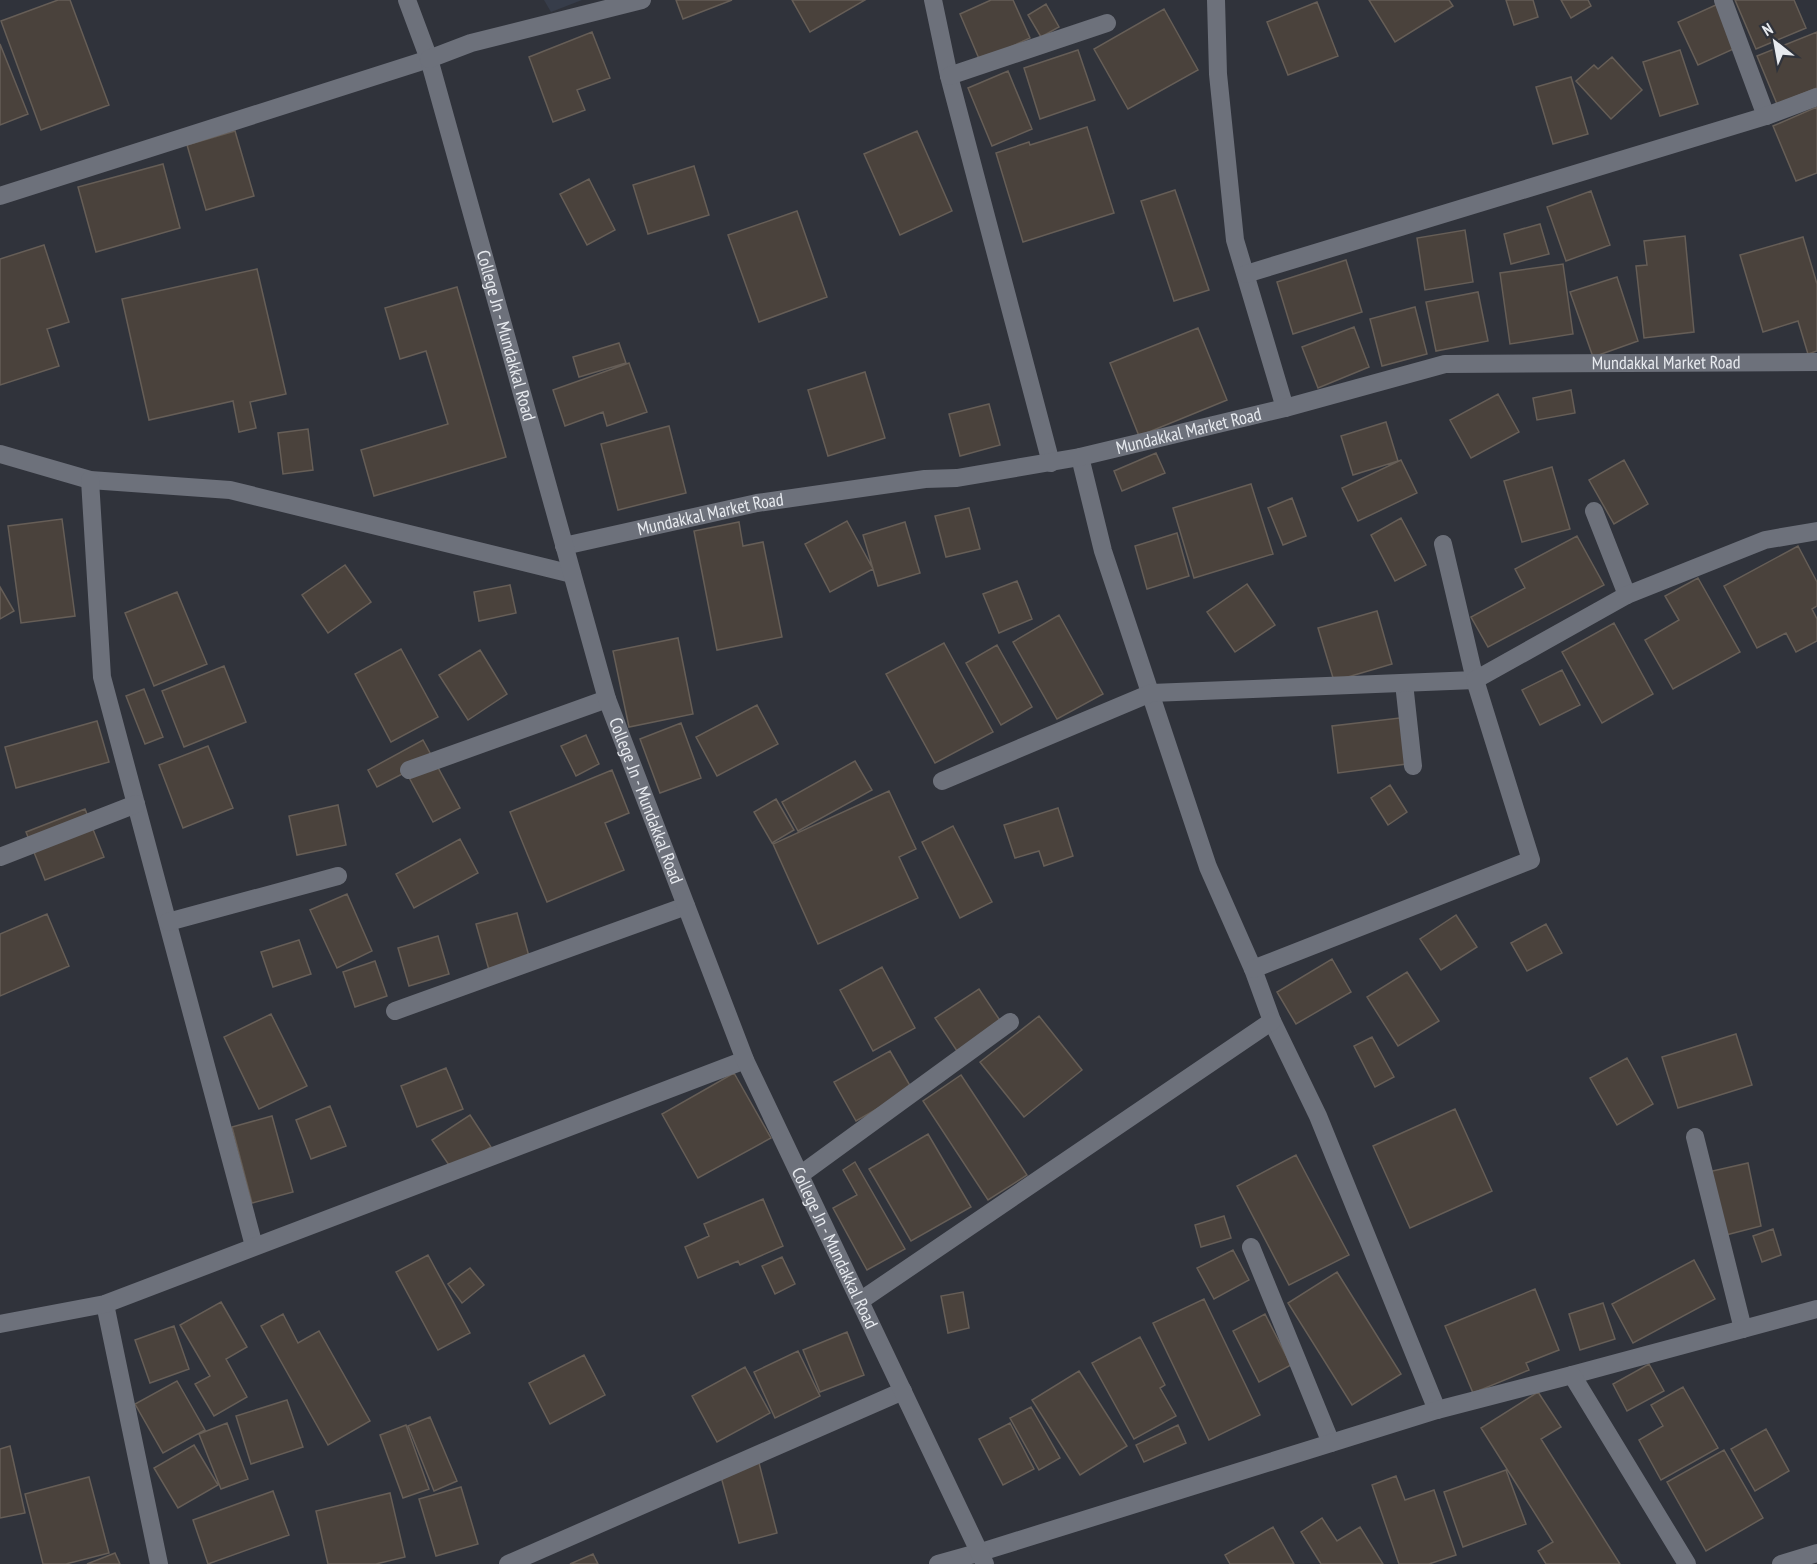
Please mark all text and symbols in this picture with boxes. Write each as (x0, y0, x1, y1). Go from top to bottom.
north arrow (1745, 12, 1805, 72)
text: N (1758, 18, 1776, 40)
street label: College Jn - Mundakkal Road (472, 247, 541, 423)
street label: Mundakkal Market Road (1592, 350, 1740, 374)
street label: Mundakkal Market Road (1114, 402, 1264, 459)
street label: Mundakkal Market Road (635, 487, 785, 540)
street label: College Jn - Mundakkal Road (604, 714, 688, 887)
street label: College Jn - Mundakkal Road (787, 1163, 883, 1332)

